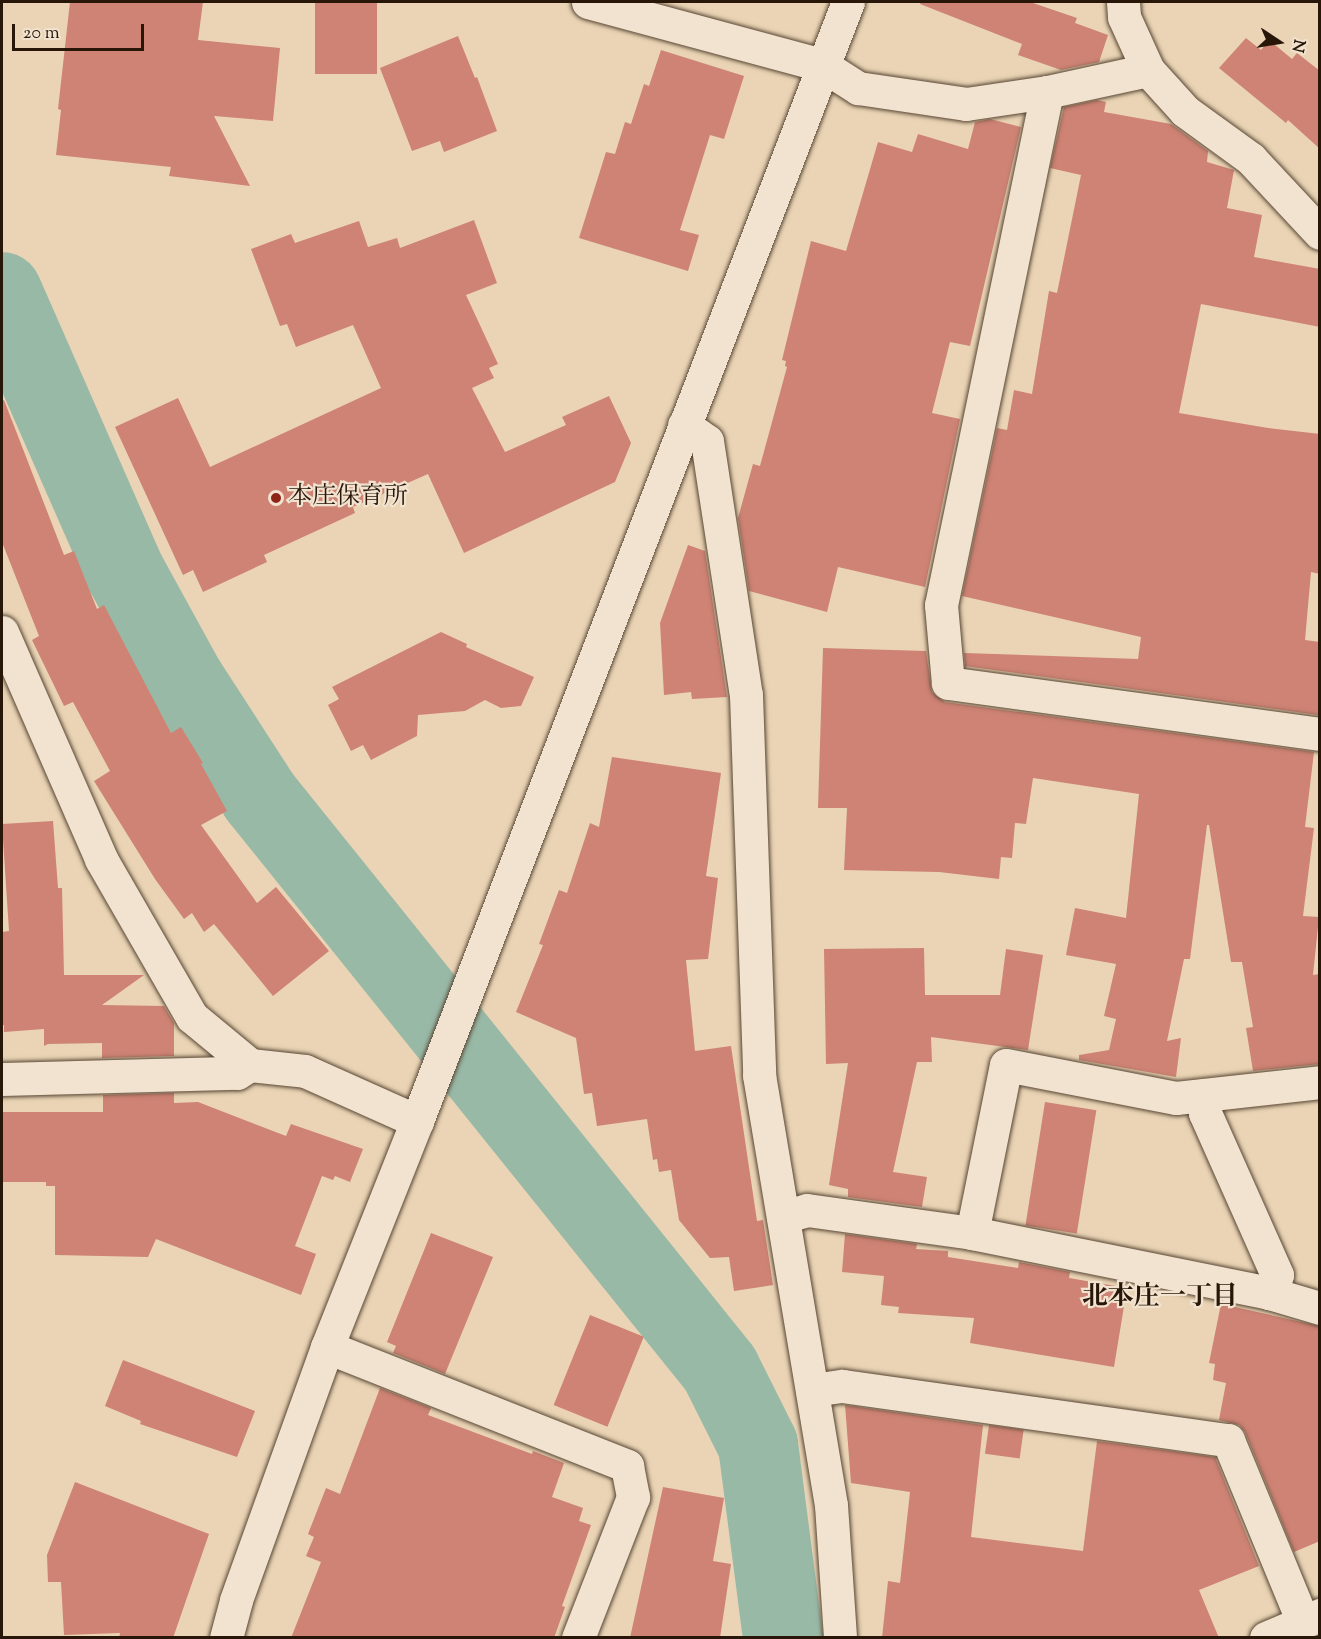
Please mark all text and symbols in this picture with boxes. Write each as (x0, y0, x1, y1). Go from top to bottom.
scale bar (15, 12, 147, 50)
north arrow (1249, 12, 1309, 72)
text: 20 m (23, 21, 60, 47)
text: N (1285, 37, 1310, 54)
place label: 本庄保育所 (288, 484, 408, 512)
marker: 本庄保育所 (269, 491, 283, 505)
district label: 北本庄一丁目 (1082, 1282, 1238, 1314)

